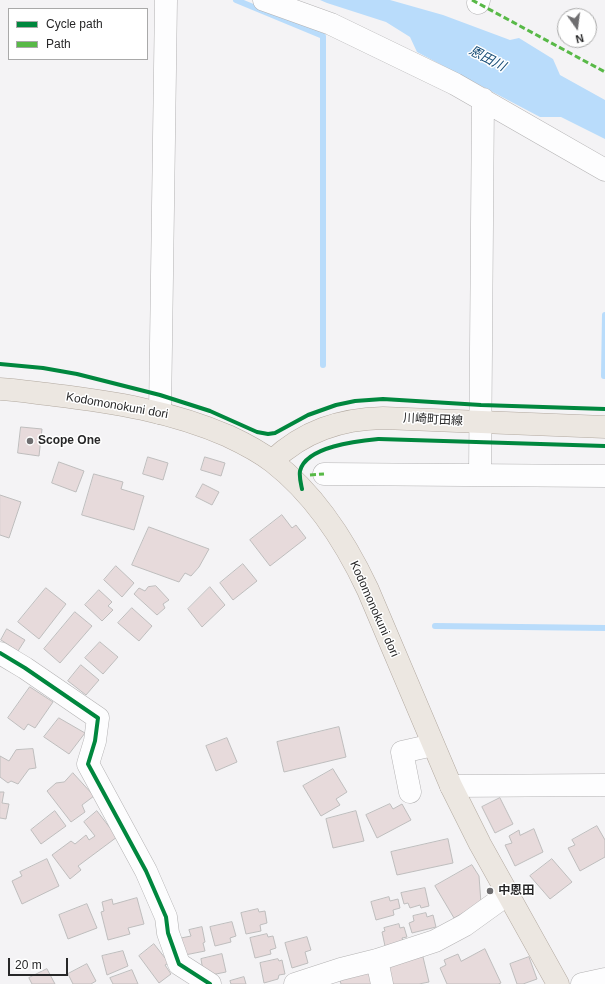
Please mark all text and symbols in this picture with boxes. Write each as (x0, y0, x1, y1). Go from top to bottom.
legend (8, 8, 148, 60)
north arrow (557, 8, 597, 48)
text: Cycle path (46, 17, 103, 31)
text: N (574, 32, 585, 45)
text: Path (46, 37, 71, 51)
water label: 恩田川 (466, 43, 508, 75)
street label: Kodomonokuni dori (65, 390, 169, 422)
street label: 川崎町田線 (403, 411, 463, 429)
place label: Scope One (38, 434, 101, 448)
marker: Scope One (25, 436, 35, 446)
street label: Kodomonokuni dori (346, 559, 402, 659)
place label: 中恩田 (498, 884, 534, 898)
marker: 中恩田 (485, 886, 495, 896)
scale bar (10, 950, 70, 976)
text: 20 m (15, 958, 42, 972)

